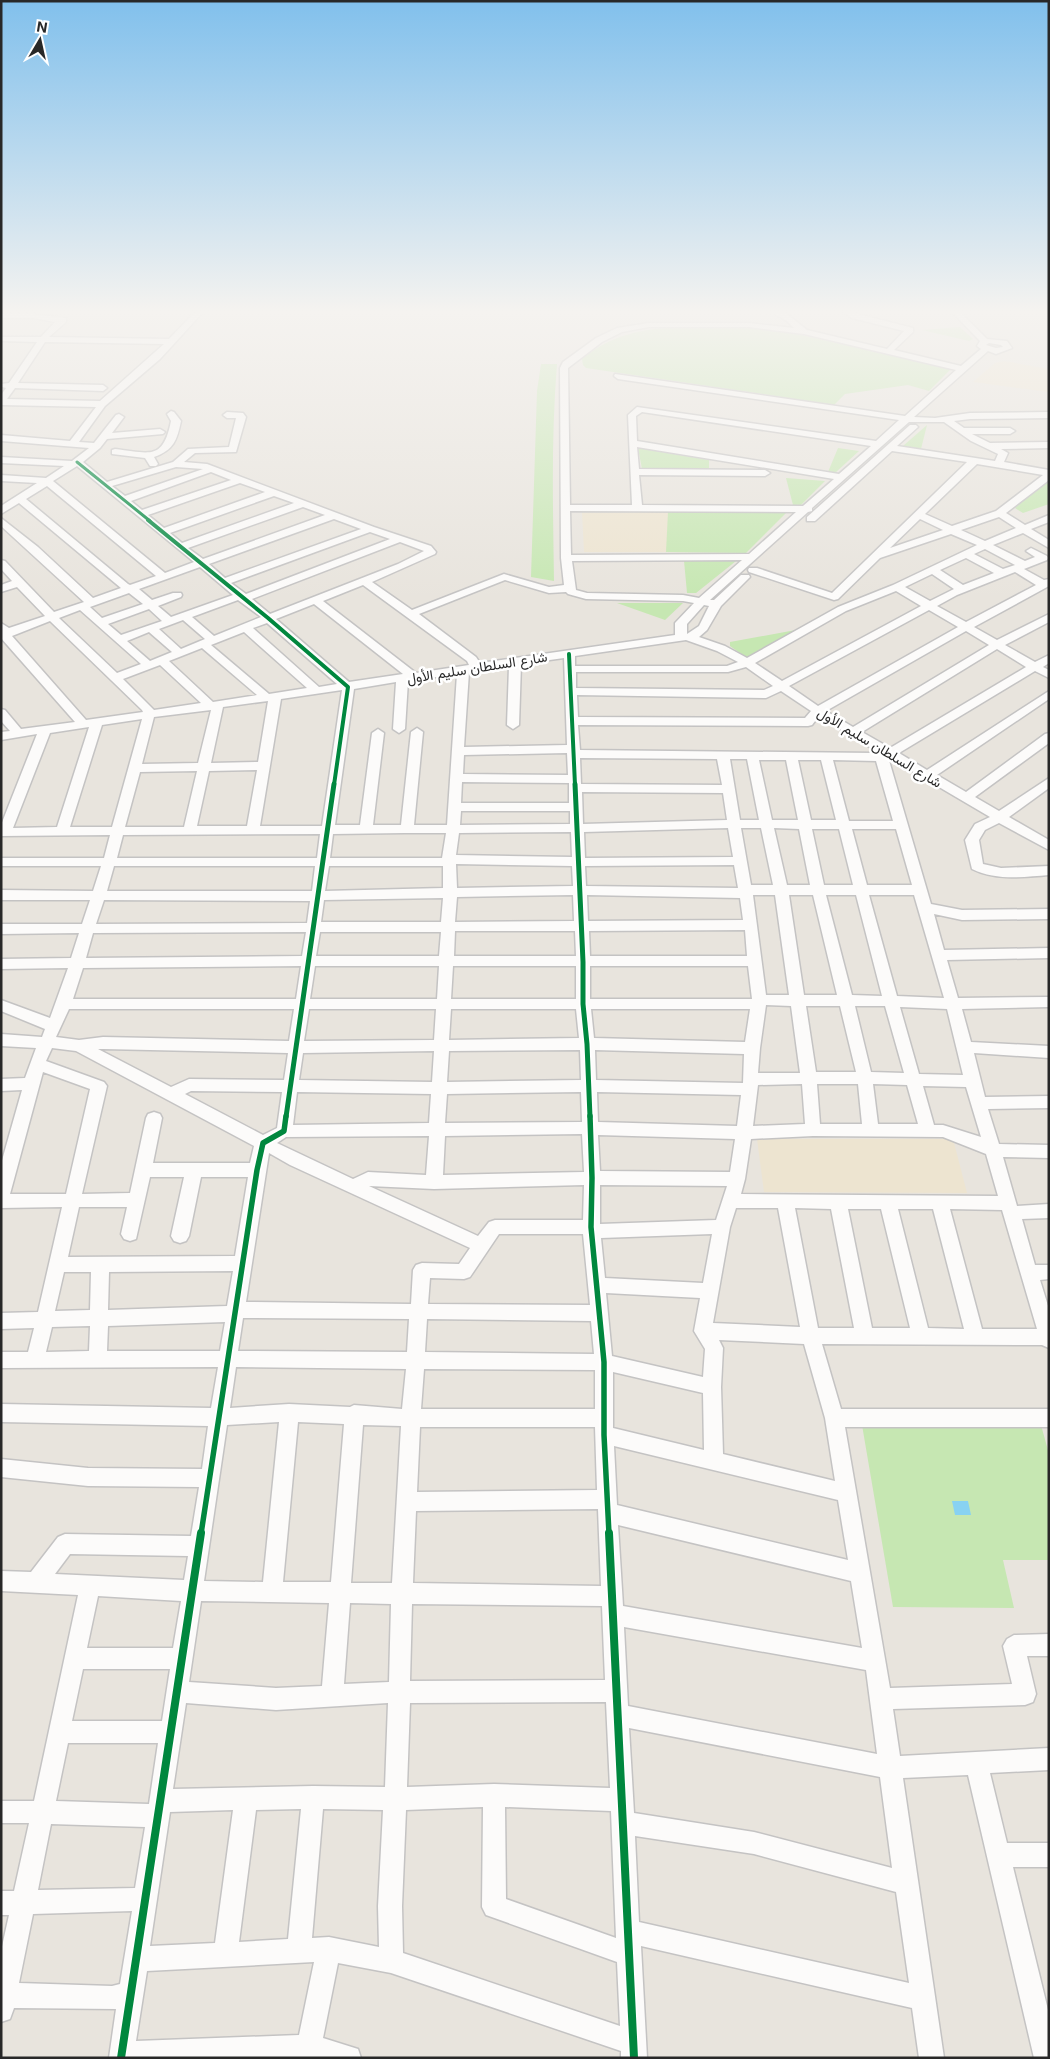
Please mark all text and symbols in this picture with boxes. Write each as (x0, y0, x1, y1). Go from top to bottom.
north arrow (15, 15, 65, 65)
text: N (36, 17, 49, 36)
street label: شارع السلطان سليم الأول (406, 648, 549, 689)
street label: شارع السلطان سليم الأول (813, 703, 945, 793)

